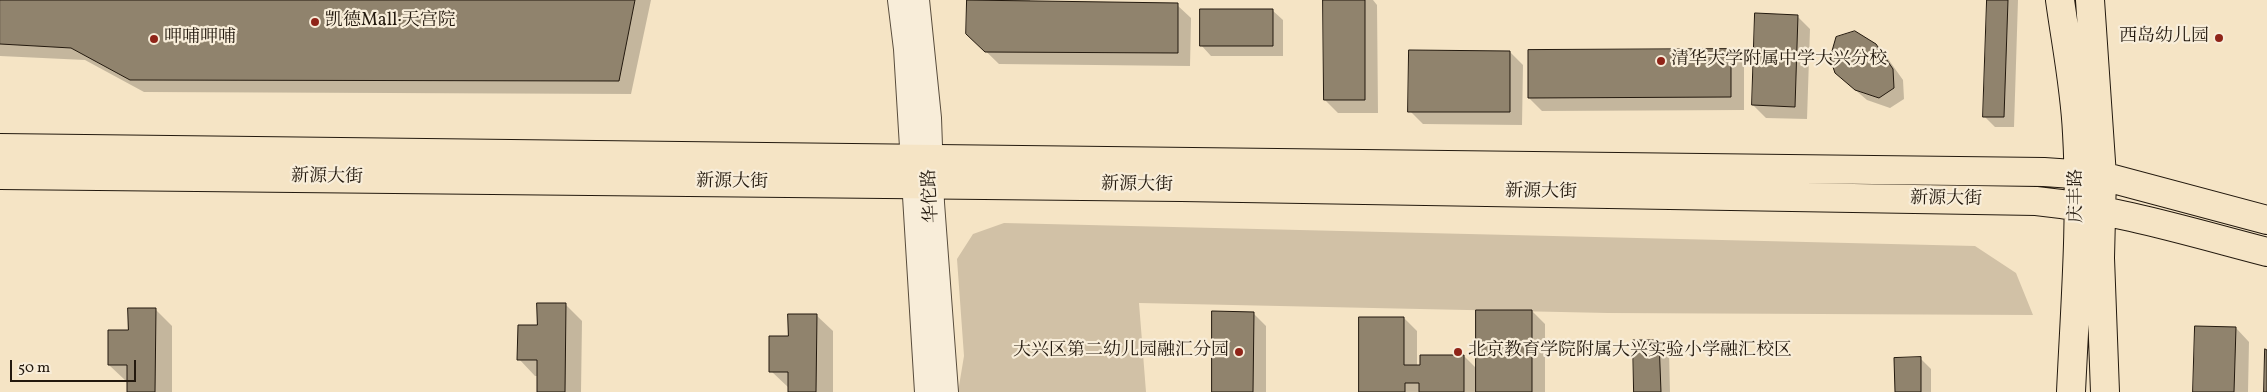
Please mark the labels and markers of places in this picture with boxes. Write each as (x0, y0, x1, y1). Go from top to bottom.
place label: 凯德Mall·天宫院 (325, 11, 456, 33)
marker: 凯德Mall·天宫院 (309, 16, 321, 28)
place label: 西岛幼儿园 (2119, 27, 2209, 49)
place label: 呷哺呷哺 (164, 28, 236, 50)
marker: 西岛幼儿园 (2213, 32, 2225, 44)
marker: 呷哺呷哺 (148, 33, 160, 45)
place label: 清华大学附属中学大兴分校 (1671, 50, 1887, 72)
marker: 清华大学附属中学大兴分校 (1655, 55, 1667, 67)
place label: 大兴区第二幼儿园融汇分园 (1013, 341, 1229, 363)
place label: 北京教育学院附属大兴实验小学融汇校区 (1468, 341, 1792, 363)
marker: 大兴区第二幼儿园融汇分园 (1233, 346, 1245, 358)
marker: 北京教育学院附属大兴实验小学融汇校区 (1452, 346, 1464, 358)

